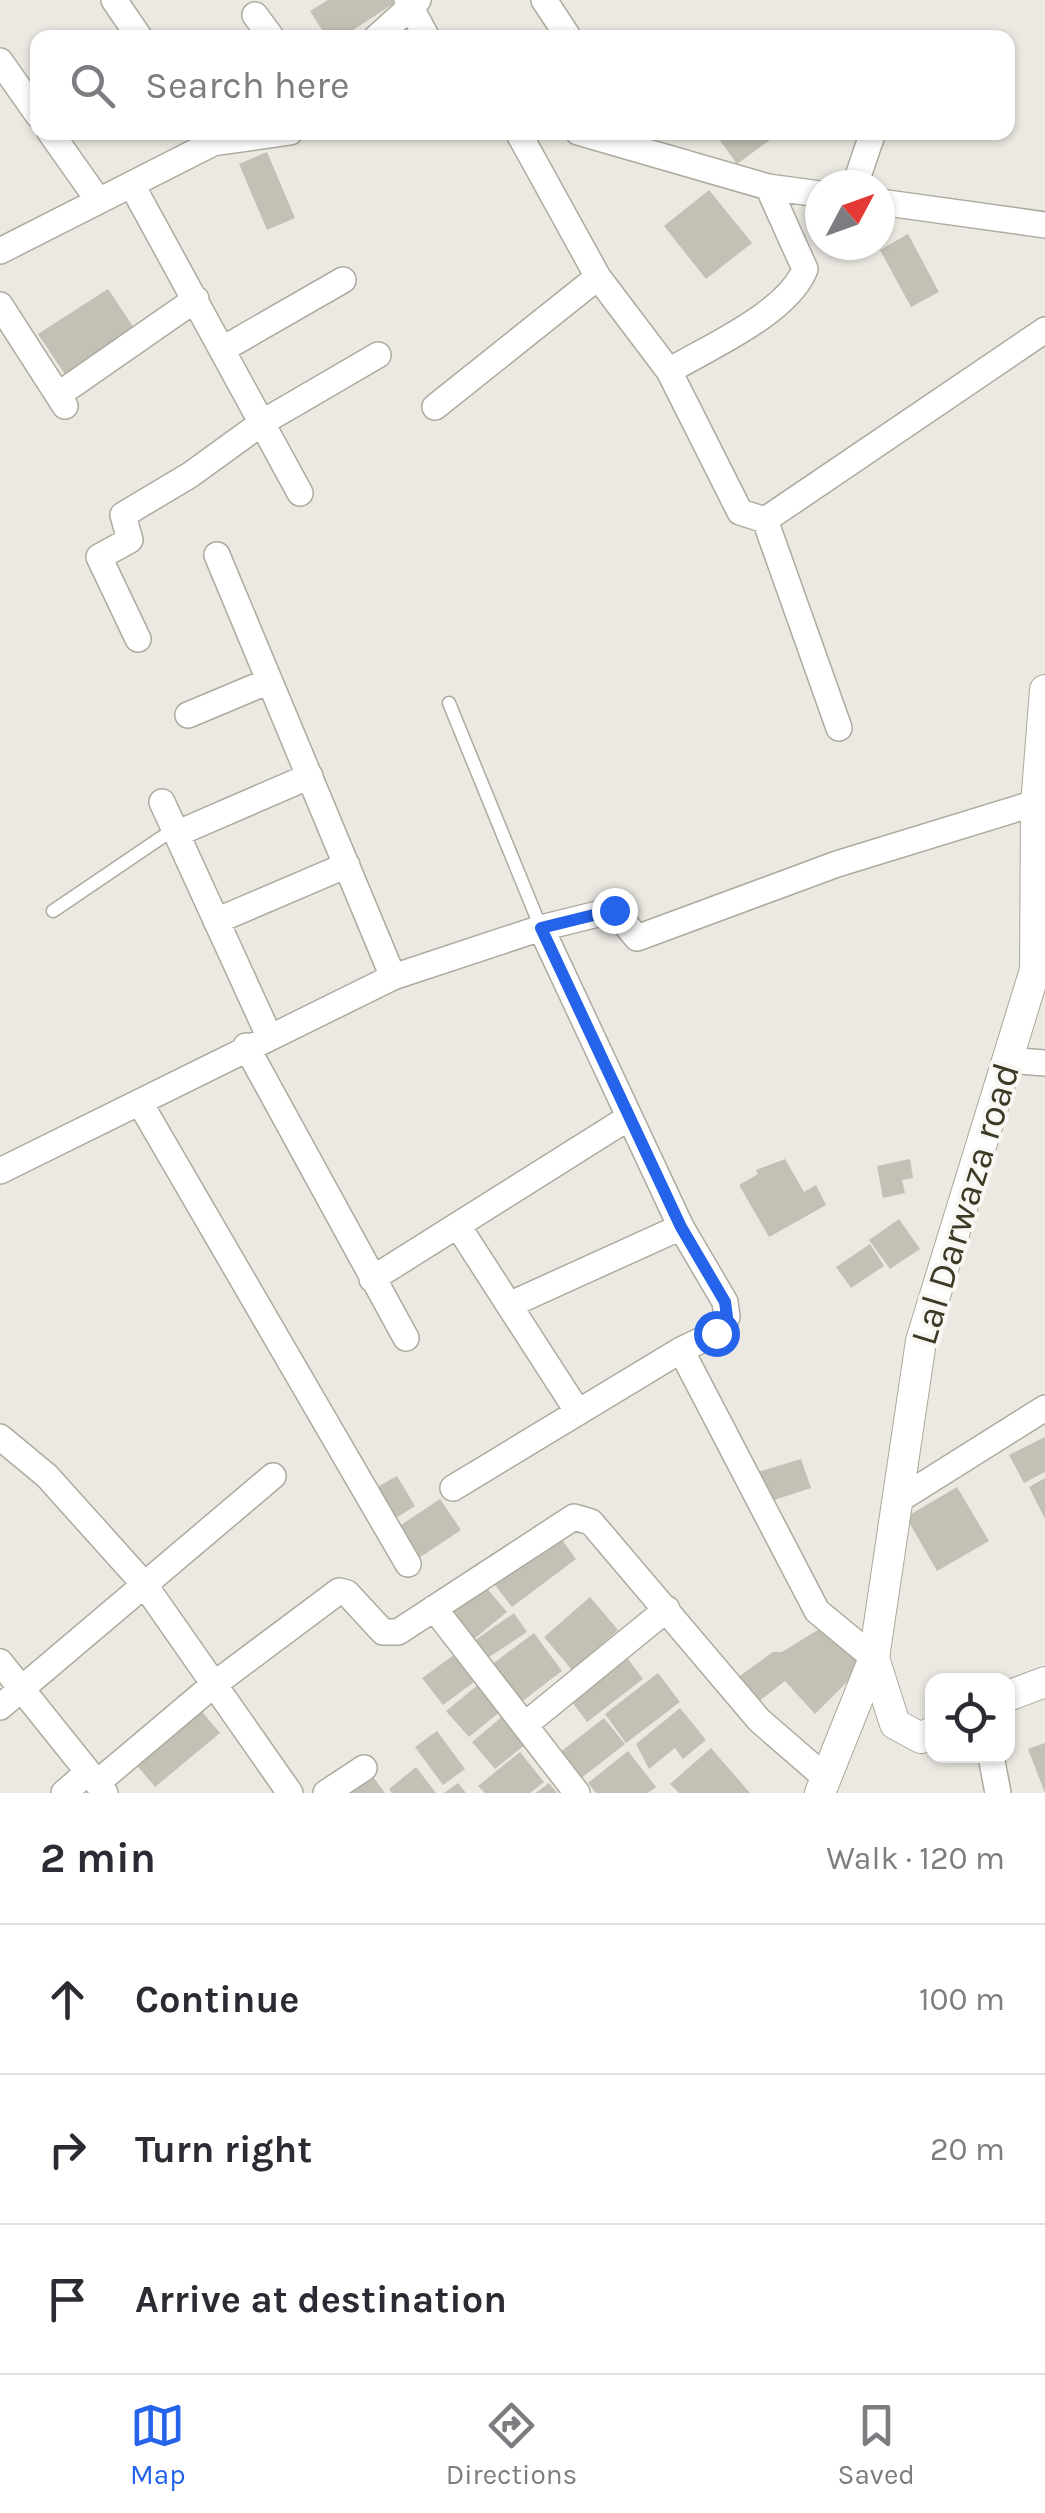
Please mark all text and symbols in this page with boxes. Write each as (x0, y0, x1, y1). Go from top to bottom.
search box (30, 30, 1015, 140)
icon: search (65, 58, 120, 113)
text: Search here (145, 63, 349, 108)
north arrow (805, 170, 895, 260)
route end (592, 888, 638, 934)
street label: Lal Darwaza road (901, 1058, 1029, 1350)
route start (694, 1311, 740, 1357)
map controls (925, 1673, 1015, 1763)
button: locate (925, 1673, 1015, 1763)
text: 2 min (40, 1833, 156, 1883)
text: Walk · 120 m (826, 1840, 1005, 1877)
icon: ahead (40, 1972, 95, 2027)
text: Continue (135, 1977, 299, 2022)
text: 100 m (919, 1981, 1005, 2018)
icon: right (40, 2122, 95, 2177)
text: Turn right (135, 2127, 312, 2172)
text: 20 m (930, 2131, 1005, 2168)
icon: arrive (40, 2272, 95, 2327)
text: Arrive at destination (135, 2277, 507, 2322)
tab: Map (130, 2398, 186, 2491)
tab: Directions (446, 2398, 577, 2491)
tab: Saved (837, 2398, 915, 2491)

